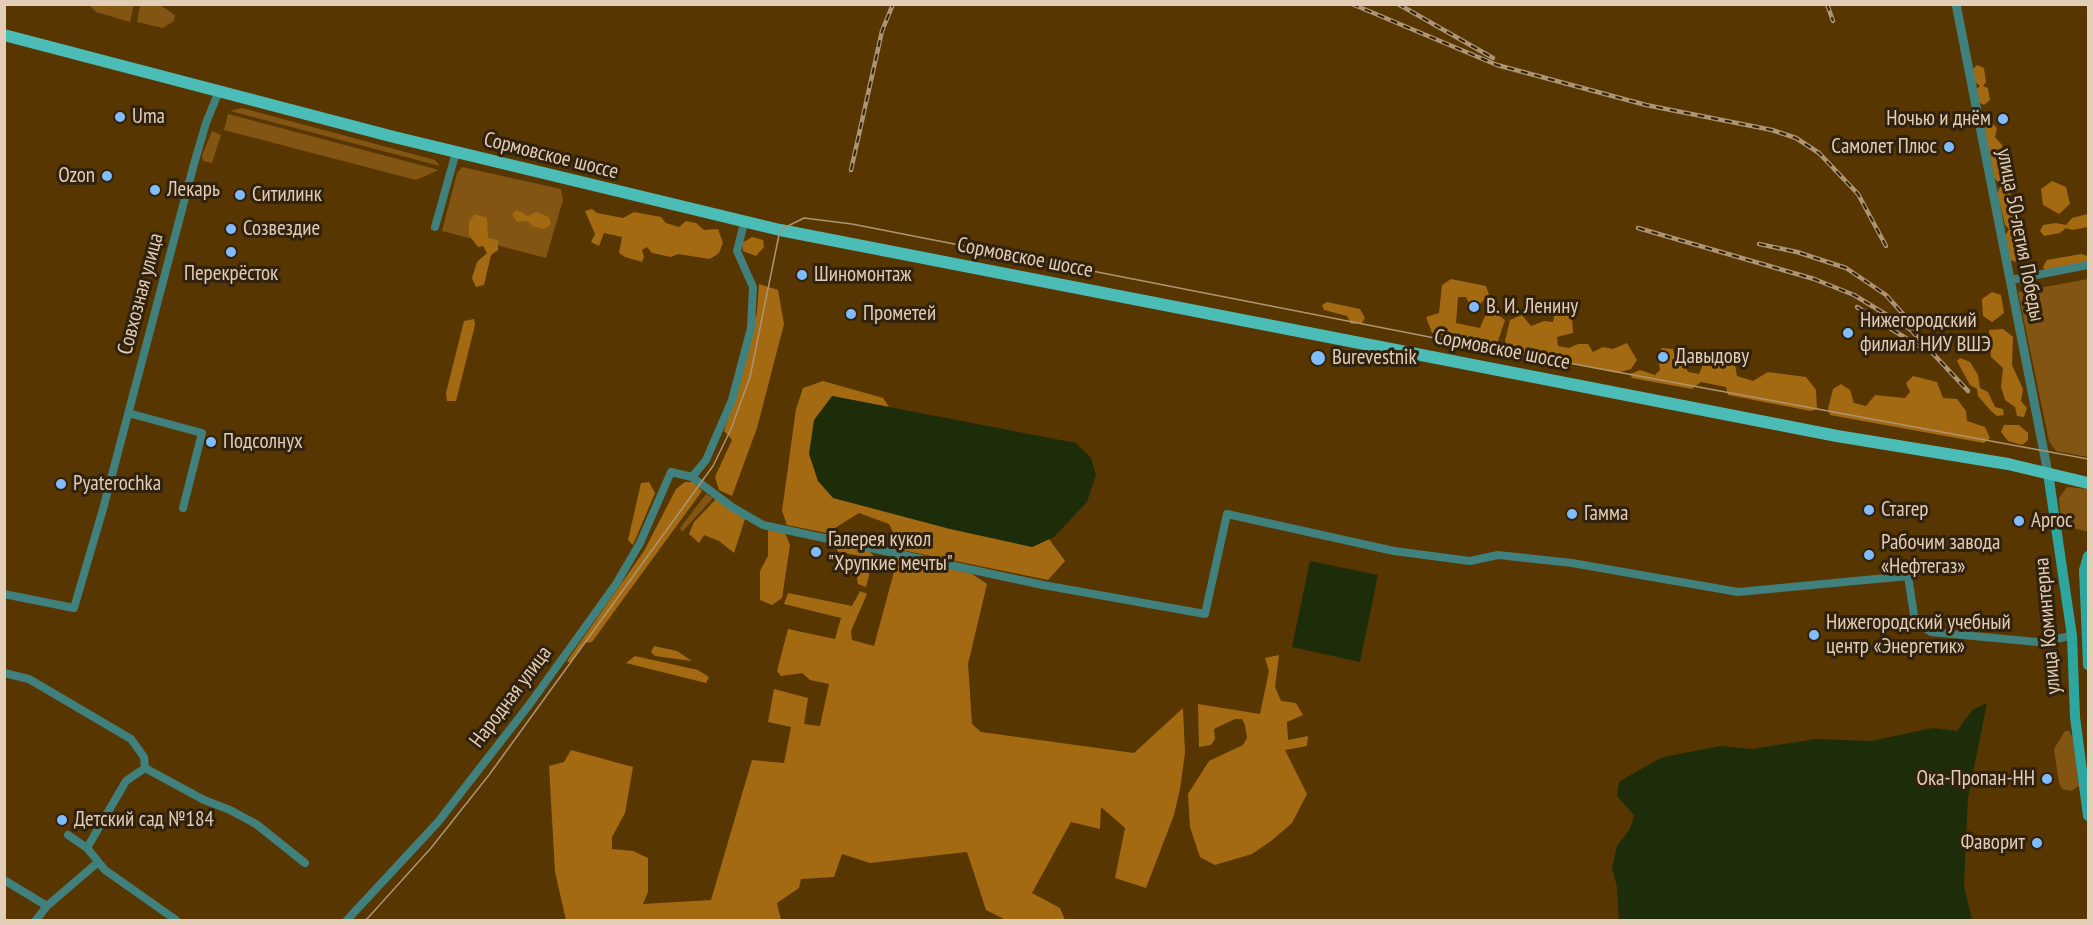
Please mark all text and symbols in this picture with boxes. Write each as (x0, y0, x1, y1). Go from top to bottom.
place label: Uma (132, 104, 165, 130)
place label: Ночью и днём (1886, 106, 1991, 132)
marker: Uma (113, 110, 127, 124)
marker: Ночью и днём (1996, 112, 2010, 126)
street label: Сормовское шоссе (481, 127, 621, 185)
place label: Самолет Плюс (1831, 134, 1937, 160)
marker: Самолет Плюс (1942, 140, 1956, 154)
street label: улица 50-летия Победы (1991, 146, 2049, 324)
place label: Ozon (58, 163, 95, 189)
marker: Ozon (100, 169, 114, 183)
place label: Лекарь (167, 177, 220, 203)
place label: Ситилинк (252, 182, 322, 208)
marker: Лекарь (148, 183, 162, 197)
marker: Ситилинк (233, 188, 247, 202)
place label: Созвездие (243, 216, 320, 242)
marker: Созвездие (224, 222, 238, 236)
street label: Совхозная улица (113, 231, 169, 357)
street label: Сормовское шоссе (955, 232, 1095, 284)
marker: Перекрёсток (224, 245, 238, 259)
place label: Перекрёсток (184, 261, 278, 287)
place label: Шиномонтаж (814, 262, 912, 288)
marker: Шиномонтаж (795, 268, 809, 282)
place label: В. И. Ленину (1486, 294, 1578, 320)
marker: В. И. Ленину (1467, 300, 1481, 314)
place label: Прометей (863, 301, 936, 327)
marker: Прометей (844, 307, 858, 321)
place label: Нижегородский филиал НИУ ВШЭ (1860, 308, 1991, 358)
street label: Сормовское шоссе (1432, 324, 1572, 376)
marker: Нижегородский филиал НИУ ВШЭ (1841, 326, 1855, 340)
place label: Давыдову (1675, 344, 1749, 370)
place label: Burevestnik (1332, 345, 1417, 371)
marker: Burevestnik (1309, 349, 1327, 367)
marker: Давыдову (1656, 350, 1670, 364)
place label: Подсолнух (223, 429, 303, 455)
marker: Подсолнух (204, 435, 218, 449)
place label: Pyaterochka (73, 471, 161, 497)
marker: Pyaterochka (54, 477, 68, 491)
place label: Стагер (1881, 497, 1928, 523)
place label: Гамма (1584, 501, 1628, 527)
marker: Стагер (1862, 503, 1876, 517)
marker: Гамма (1565, 507, 1579, 521)
place label: Аргос (2031, 508, 2073, 534)
marker: Аргос (2012, 514, 2026, 528)
place label: Галерея кукол "Хрупкие мечты" (828, 527, 953, 577)
place label: Рабочим завода «Нефтегаз» (1881, 530, 2000, 580)
marker: Галерея кукол "Хрупкие мечты" (809, 545, 823, 559)
marker: Рабочим завода «Нефтегаз» (1862, 548, 1876, 562)
street label: улица Коминтерна (2029, 557, 2067, 695)
place label: Нижегородский учебный центр «Энергетик» (1826, 610, 2011, 660)
marker: Нижегородский учебный центр «Энергетик» (1807, 628, 1821, 642)
street label: Народная улица (465, 641, 557, 753)
place label: Ока-Пропан-НН (1916, 766, 2035, 792)
marker: Ока-Пропан-НН (2040, 772, 2054, 786)
place label: Детский сад №184 (74, 807, 214, 833)
marker: Детский сад №184 (55, 813, 69, 827)
place label: Фаворит (1961, 830, 2025, 856)
marker: Фаворит (2030, 836, 2044, 850)

